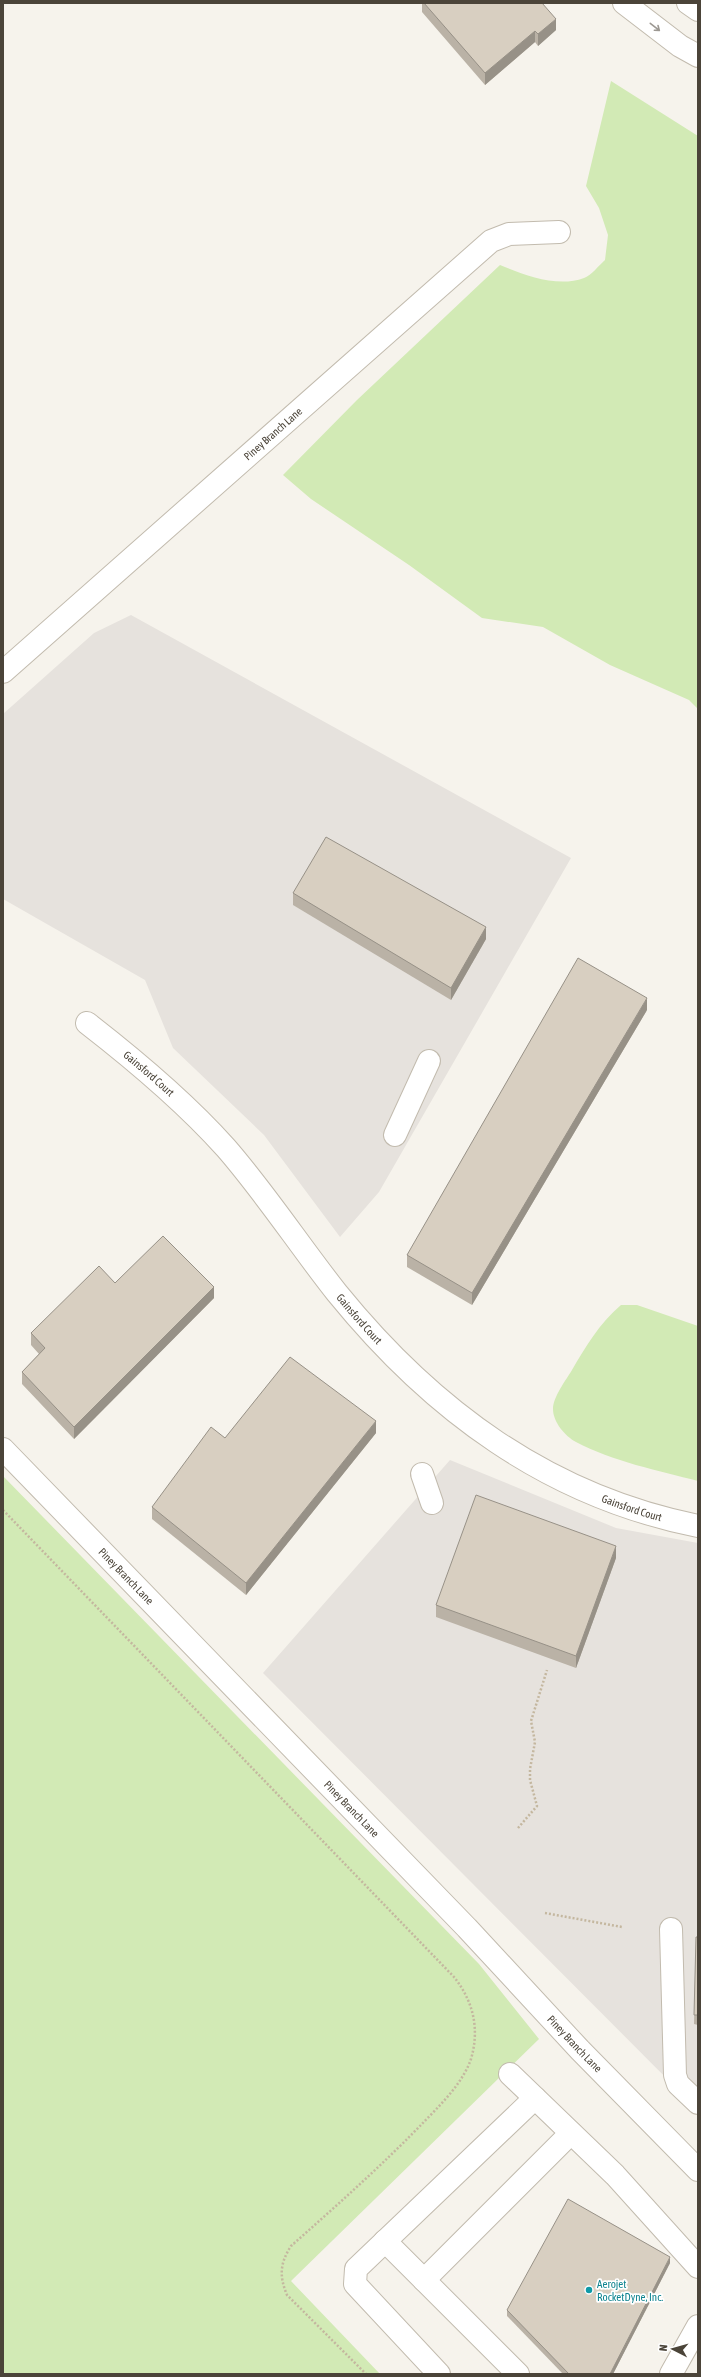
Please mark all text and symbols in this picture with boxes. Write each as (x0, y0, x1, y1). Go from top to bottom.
one-way arrow (649, 22, 660, 31)
street label: Piney Branch Lane (241, 405, 304, 462)
street label: Gainsford Court (121, 1049, 177, 1099)
street label: Gainsford Court (334, 1291, 385, 1346)
street label: Gainsford Court (600, 1492, 663, 1523)
street label: Piney Branch Lane (96, 1546, 156, 1607)
street label: Piney Branch Lane (322, 1778, 381, 1839)
street label: Piney Branch Lane (545, 2013, 604, 2075)
place label: Aerojet RocketDyne, Inc. (597, 2278, 663, 2303)
marker: Aerojet RocketDyne, Inc. (584, 2285, 594, 2295)
north arrow (653, 2329, 693, 2369)
text: N (657, 2344, 669, 2352)

